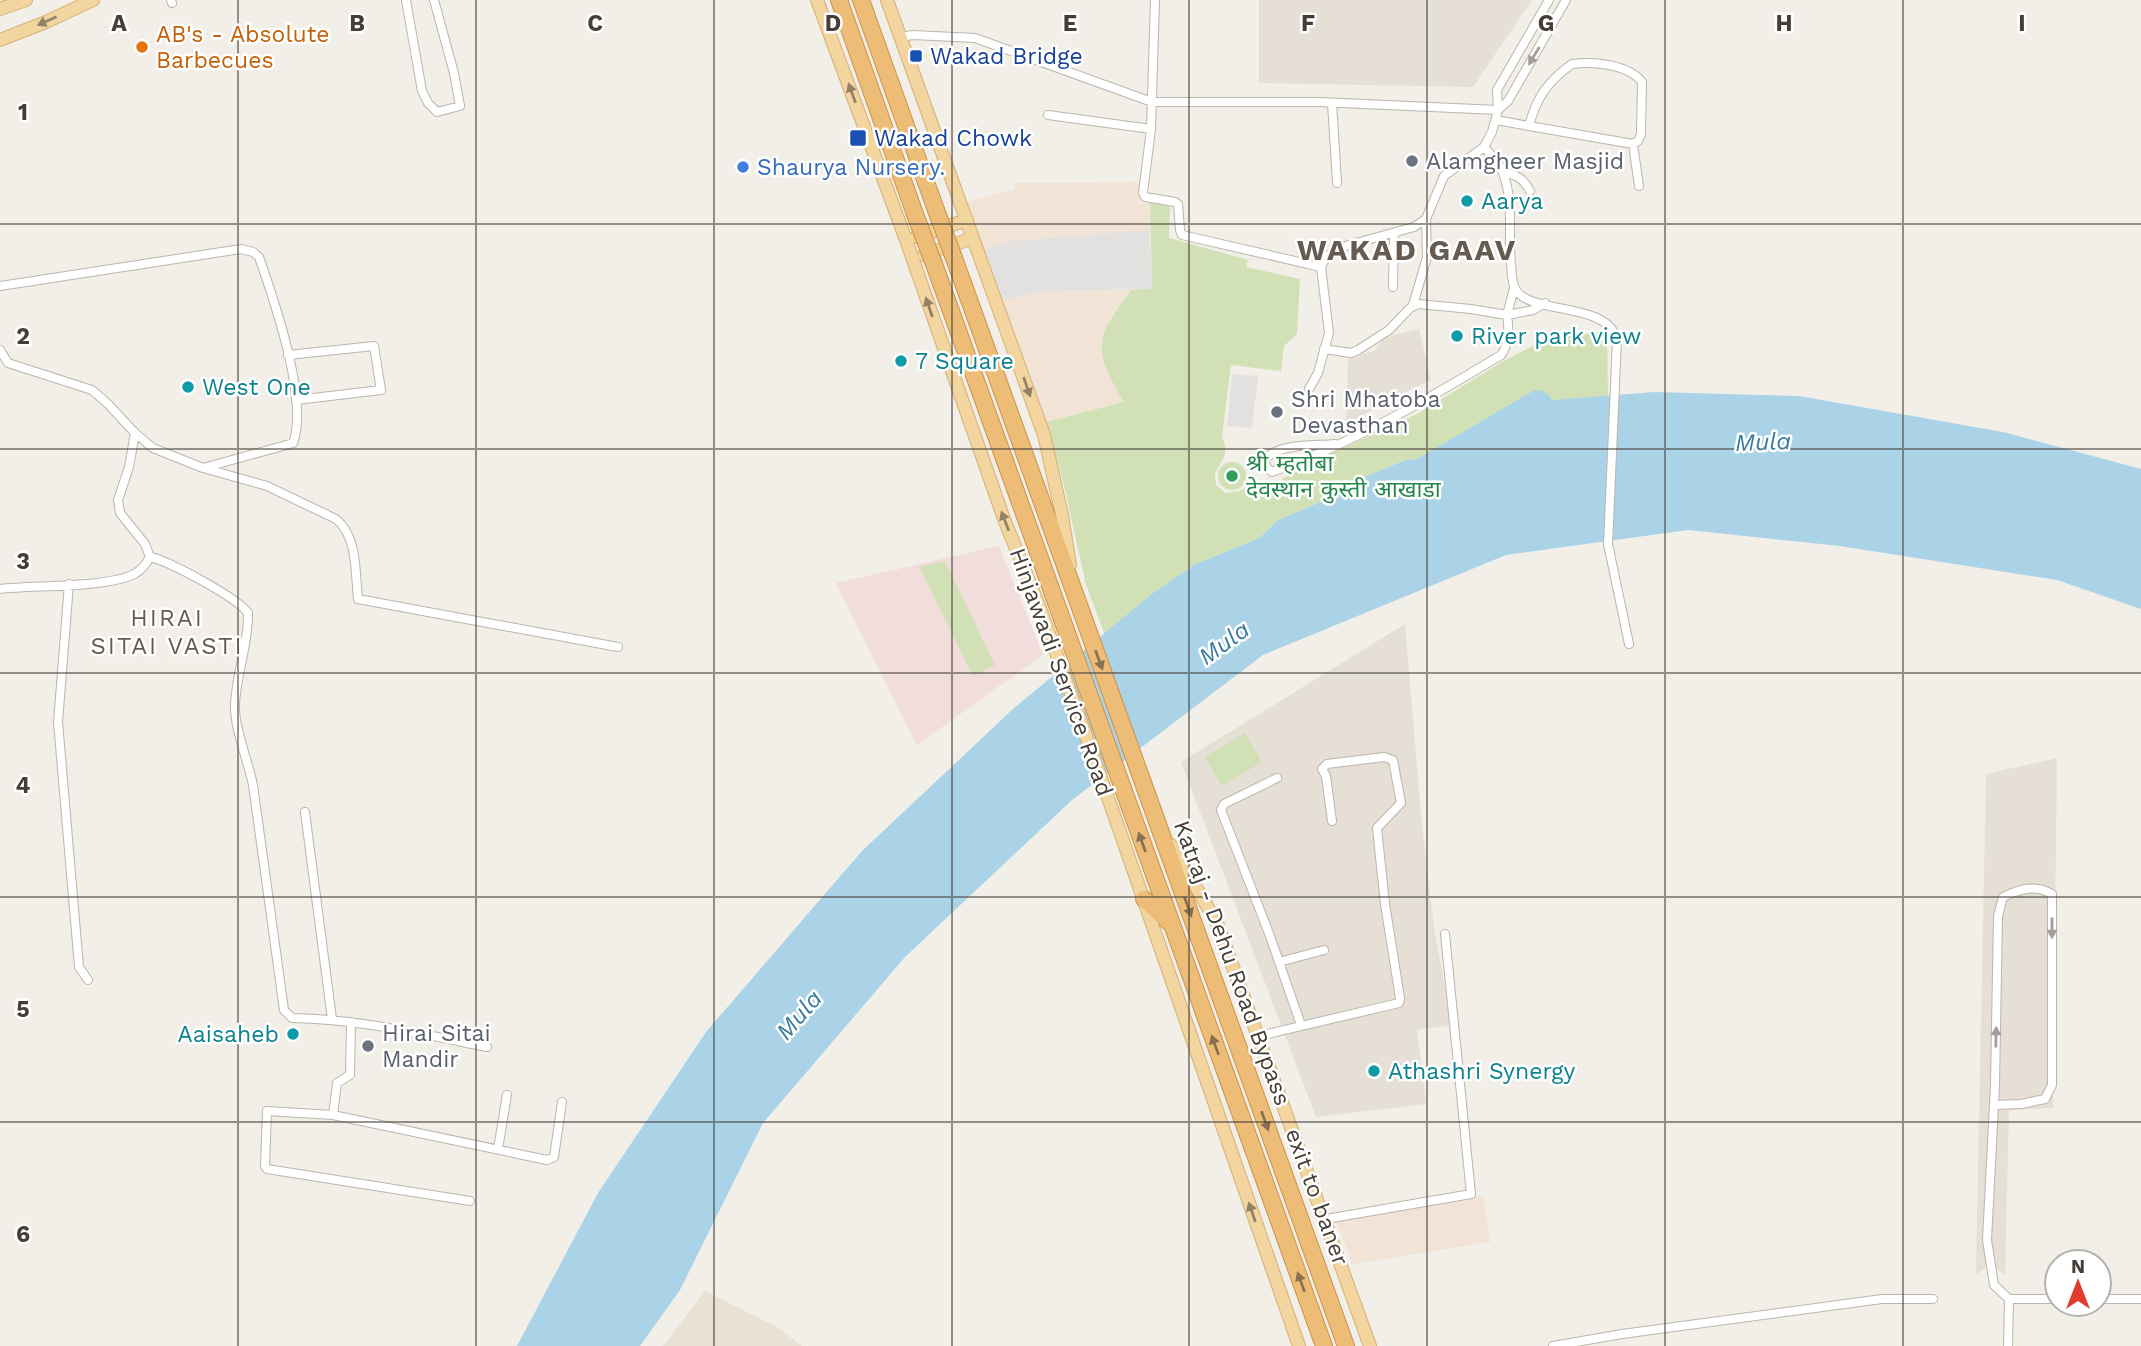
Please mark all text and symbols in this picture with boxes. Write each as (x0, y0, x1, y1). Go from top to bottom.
text: A (111, 10, 127, 37)
text: B (349, 10, 365, 37)
text: C (587, 10, 603, 37)
text: D (825, 10, 841, 37)
text: E (1063, 10, 1077, 37)
text: F (1301, 10, 1315, 37)
text: G (1538, 10, 1554, 37)
text: H (1775, 10, 1793, 37)
text: I (2018, 10, 2026, 37)
one-way arrow (36, 16, 57, 27)
place label: AB's - Absolute Barbecues (156, 21, 330, 74)
marker: AB's - Absolute Barbecues (134, 39, 150, 55)
place label: Wakad Bridge (930, 43, 1083, 70)
one-way arrow (1528, 47, 1540, 66)
marker: Wakad Bridge (908, 48, 924, 64)
one-way arrow (846, 83, 857, 104)
text: 1 (18, 99, 28, 126)
place label: Wakad Chowk (874, 125, 1032, 152)
marker: Wakad Chowk (848, 128, 868, 148)
place label: Alamgheer Masjid (1426, 148, 1624, 175)
marker: Alamgheer Masjid (1404, 153, 1420, 169)
place label: Shaurya Nursery. (757, 154, 945, 181)
marker: Shaurya Nursery. (735, 159, 751, 175)
place label: Aarya (1481, 188, 1543, 215)
marker: Aarya (1459, 193, 1475, 209)
district label: WAKAD GAAV (1297, 232, 1517, 267)
one-way arrow (923, 297, 934, 318)
text: 2 (16, 323, 30, 350)
place label: River park view (1471, 323, 1641, 350)
marker: River park view (1449, 328, 1465, 344)
place label: 7 Square (915, 348, 1014, 375)
marker: 7 Square (893, 353, 909, 369)
place label: West One (202, 374, 311, 401)
one-way arrow (1022, 376, 1033, 397)
marker: West One (180, 379, 196, 395)
place label: Shri Mhatoba Devasthan (1291, 386, 1441, 439)
marker: Shri Mhatoba Devasthan (1269, 404, 1285, 420)
water label: Mula (1734, 427, 1792, 457)
place label: श्री म्हतोबा देवस्थान कुस्ती आखाडा (1246, 450, 1442, 504)
marker: श्री म्हतोबा देवस्थान कुस्ती आखाडा (1224, 468, 1240, 484)
one-way arrow (999, 511, 1010, 532)
street label: Hinjawadi Service Road (1003, 544, 1119, 800)
text: 3 (16, 548, 30, 575)
district label: HIRAI SITAI VASTI (90, 604, 244, 660)
water label: Mula (1193, 615, 1255, 671)
one-way arrow (1094, 650, 1105, 671)
text: 4 (16, 772, 31, 799)
street label: Katraj - Dehu Road Bypass (1168, 817, 1296, 1109)
one-way arrow (1136, 832, 1147, 853)
one-way arrow (1183, 897, 1194, 918)
one-way arrow (2046, 917, 2058, 939)
water label: Mula (770, 984, 828, 1045)
text: 5 (16, 996, 30, 1023)
place label: Hirai Sitai Mandir (382, 1020, 491, 1073)
place label: Aaisaheb (178, 1021, 279, 1048)
marker: Aaisaheb (285, 1026, 301, 1042)
one-way arrow (1990, 1026, 2002, 1048)
one-way arrow (1209, 1034, 1220, 1055)
marker: Hirai Sitai Mandir (360, 1038, 376, 1054)
place label: Athashri Synergy (1388, 1058, 1576, 1085)
marker: Athashri Synergy (1366, 1063, 1382, 1079)
one-way arrow (1260, 1111, 1271, 1132)
street label: exit to baner (1280, 1125, 1354, 1269)
one-way arrow (1246, 1202, 1257, 1223)
text: 6 (16, 1221, 30, 1248)
north arrow (2043, 1248, 2113, 1318)
text: N (2071, 1255, 2085, 1278)
one-way arrow (1295, 1271, 1306, 1292)

